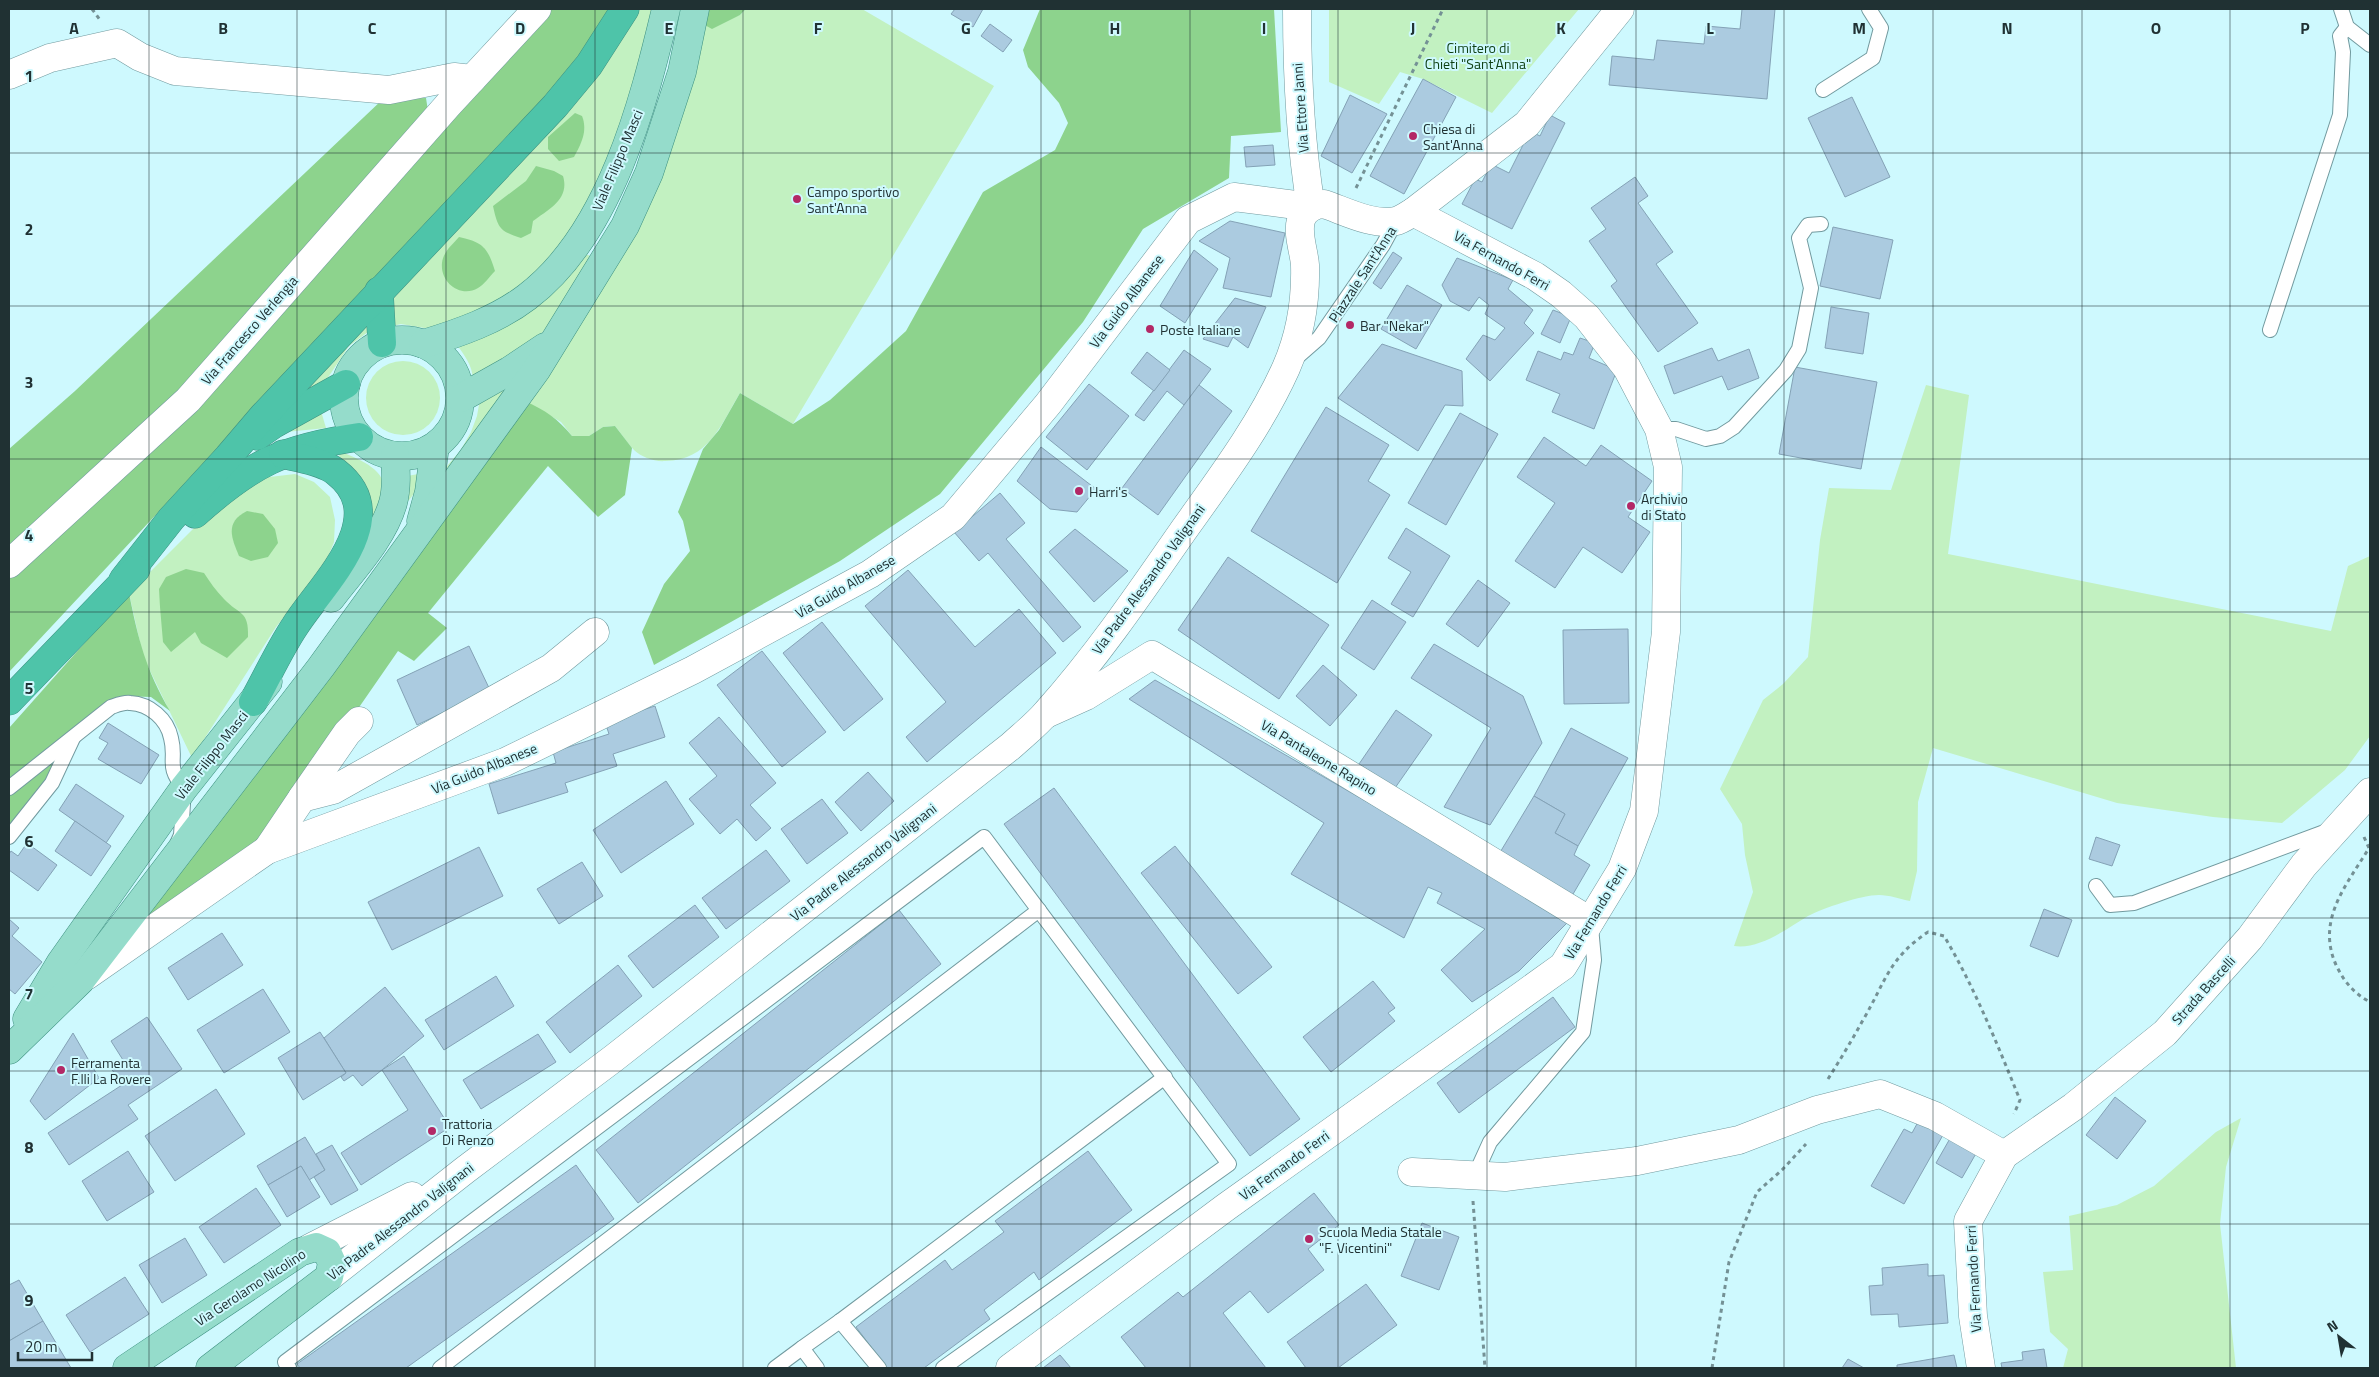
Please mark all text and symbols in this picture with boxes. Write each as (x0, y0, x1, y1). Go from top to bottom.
text: A (69, 16, 79, 40)
text: B (218, 16, 228, 40)
text: C (368, 16, 377, 40)
text: D (515, 16, 525, 40)
text: E (665, 16, 674, 40)
text: F (814, 16, 823, 40)
text: G (961, 16, 971, 40)
text: H (1110, 16, 1120, 40)
text: I (1262, 16, 1266, 40)
text: J (1411, 16, 1415, 40)
text: K (1556, 16, 1566, 40)
text: L (1706, 16, 1714, 40)
text: M (1852, 16, 1866, 40)
text: N (2001, 16, 2013, 40)
text: O (2151, 16, 2161, 40)
text: P (2300, 16, 2310, 40)
park label: Cimitero di Chieti "Sant'Anna" (1425, 37, 1531, 74)
street label: Via Ettore Janni (1286, 62, 1314, 154)
text: 1 (25, 64, 33, 88)
street label: Viale Filippo Masci (586, 106, 648, 214)
place label: Chiesa di Sant'Anna (1423, 118, 1483, 155)
marker: Chiesa di Sant'Anna (1407, 130, 1419, 142)
place label: Campo sportivo Sant'Anna (807, 181, 899, 218)
marker: Campo sportivo Sant'Anna (791, 193, 803, 205)
text: 2 (25, 217, 33, 241)
street label: Piazzale Sant'Anna (1323, 222, 1401, 326)
street label: Via Fernando Ferri (1450, 225, 1554, 295)
street label: Via Guido Albanese (1084, 250, 1168, 352)
street label: Via Francesco Verlengia (196, 271, 302, 389)
place label: Bar "Nekar" (1360, 315, 1429, 336)
place label: Poste Italiane (1160, 319, 1241, 340)
marker: Bar "Nekar" (1344, 319, 1356, 331)
marker: Poste Italiane (1144, 323, 1156, 335)
text: 3 (25, 370, 33, 394)
place label: Harri's (1089, 481, 1128, 502)
marker: Harri's (1073, 485, 1085, 497)
place label: Archivio di Stato (1641, 488, 1688, 525)
street label: Via Padre Alessandro Valignani (1086, 500, 1210, 658)
marker: Archivio di Stato (1625, 500, 1637, 512)
text: 4 (25, 523, 34, 547)
street label: Via Guido Albanese (791, 549, 899, 623)
text: 5 (25, 676, 34, 700)
street label: Viale Filippo Masci (169, 706, 253, 804)
street label: Via Pantaleone Rapino (1257, 714, 1381, 800)
street label: Via Guido Albanese (428, 737, 540, 799)
street label: Via Padre Alessandro Valignani (785, 798, 941, 926)
text: 6 (25, 829, 34, 853)
street label: Via Fernando Ferri (1558, 861, 1632, 963)
street label: Strada Bascelli (2166, 951, 2240, 1029)
text: 7 (25, 982, 33, 1006)
place label: Ferramenta F.lli La Rovere (71, 1052, 151, 1089)
marker: Ferramenta F.lli La Rovere (55, 1064, 67, 1076)
place label: Trattoria Di Renzo (442, 1113, 494, 1150)
marker: Trattoria Di Renzo (426, 1125, 438, 1137)
street label: Via Fernando Ferri (1234, 1125, 1334, 1205)
text: 8 (25, 1135, 34, 1159)
street label: Via Padre Alessandro Valignani (322, 1157, 478, 1285)
place label: Scuola Media Statale "F. Vicentini" (1319, 1221, 1442, 1258)
street label: Via Fernando Ferri (1960, 1225, 1986, 1333)
marker: Scuola Media Statale "F. Vicentini" (1303, 1233, 1315, 1245)
street label: Via Gerolamo Nicolino (190, 1243, 310, 1331)
text: 9 (25, 1288, 34, 1312)
north arrow (2314, 1312, 2364, 1362)
text: N (2322, 1314, 2342, 1337)
scale bar (18, 1330, 91, 1362)
text: 20 m (25, 1335, 58, 1358)

